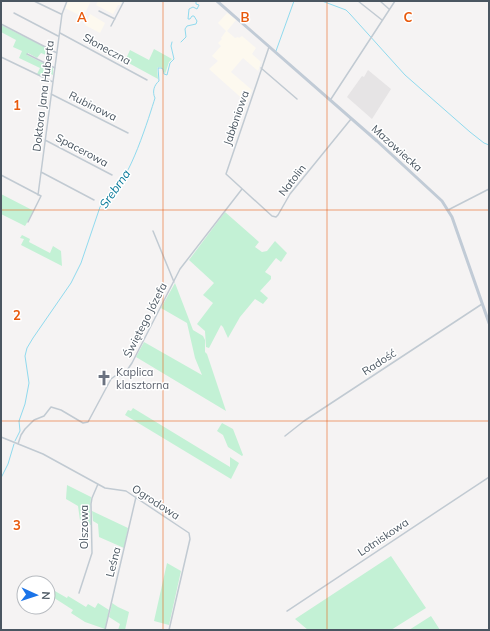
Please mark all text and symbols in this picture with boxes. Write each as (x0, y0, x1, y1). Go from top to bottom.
text: A (77, 9, 87, 25)
text: B (241, 9, 250, 25)
text: C (404, 9, 413, 25)
street label: Słoneczna (81, 30, 133, 68)
street label: Doktora Jana Huberta (29, 40, 57, 152)
street label: Rubinowa (67, 88, 119, 124)
street label: Jabłoniowa (220, 89, 252, 147)
text: 1 (13, 97, 21, 113)
street label: Mazowiecka (369, 122, 425, 174)
street label: Spacerowa (53, 130, 111, 170)
street label: Natolin (275, 161, 309, 199)
water label: Srebrna (96, 166, 133, 211)
street label: Świętego Józefa (120, 280, 170, 360)
text: 2 (13, 307, 21, 323)
street label: Radość (359, 345, 399, 378)
place label: Kaplica klasztorna (116, 365, 169, 392)
church icon: Kaplica klasztorna (95, 369, 113, 387)
street label: Ogrodowa (129, 481, 183, 523)
street label: Olszowa (77, 505, 91, 549)
street label: Lotniskowa (355, 515, 411, 559)
text: 3 (13, 517, 21, 533)
street label: Leśna (103, 546, 123, 578)
north arrow (16, 575, 56, 615)
text: N (39, 591, 53, 600)

